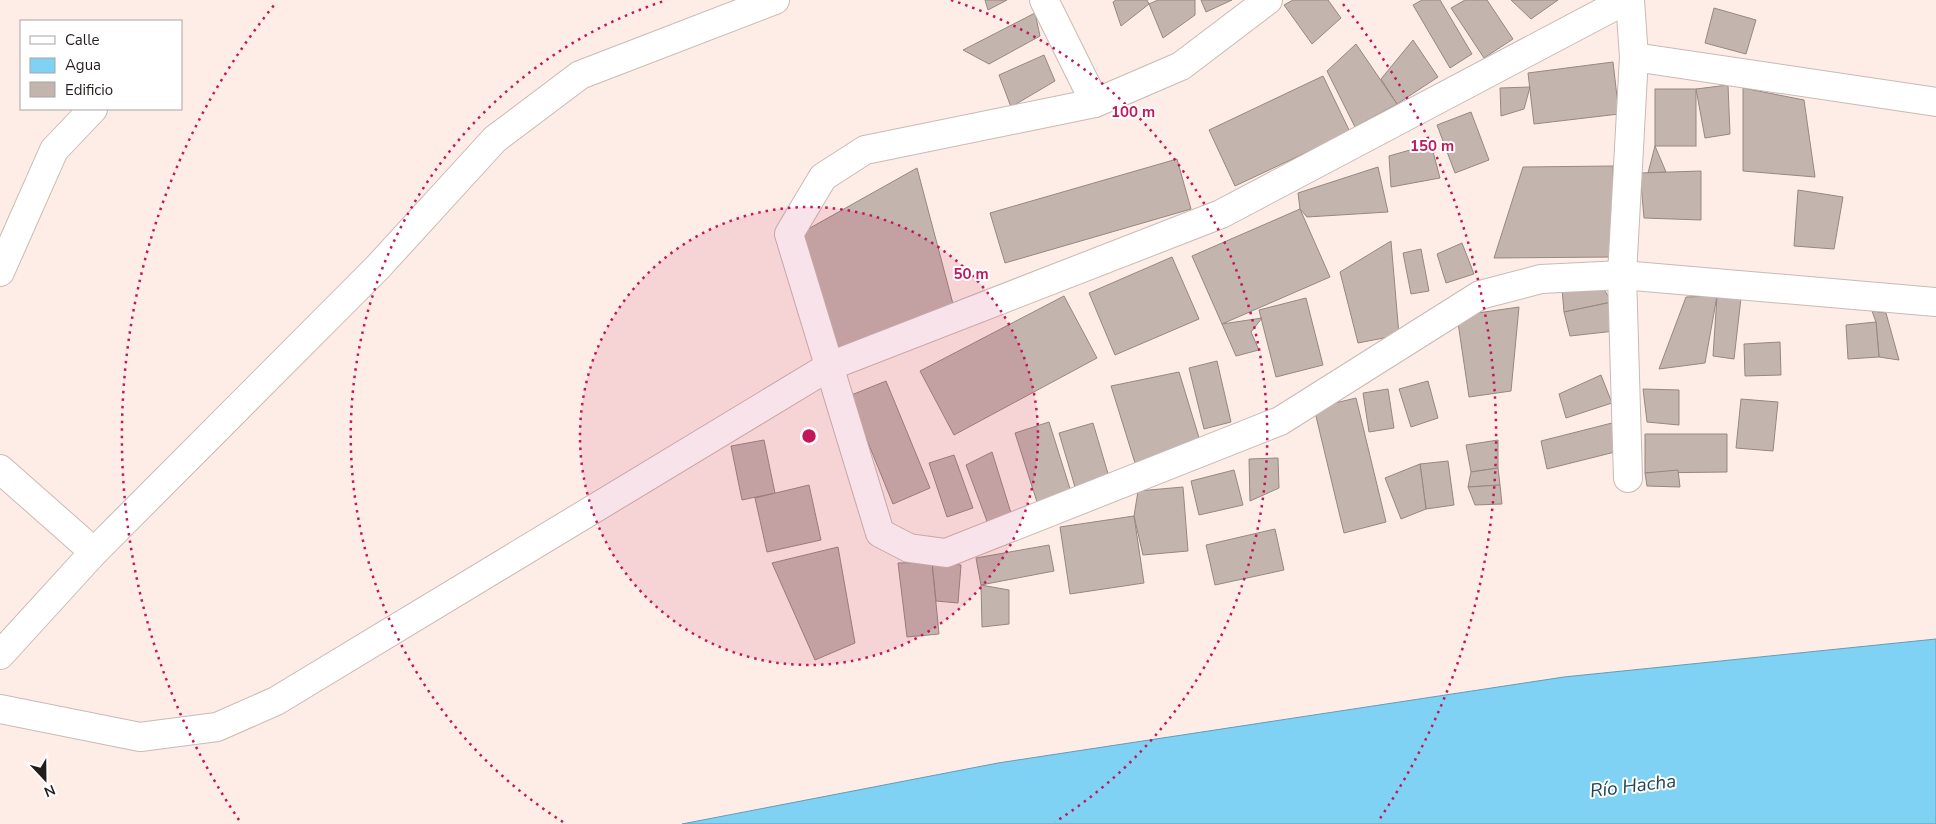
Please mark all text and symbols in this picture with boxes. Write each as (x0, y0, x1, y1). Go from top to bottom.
legend (20, 20, 182, 110)
text: Calle (65, 30, 100, 50)
text: Agua (65, 55, 101, 75)
text: Edificio (65, 80, 113, 100)
text: 100 m (1111, 102, 1155, 122)
text: 150 m (1410, 136, 1454, 156)
text: 50 m (953, 264, 989, 284)
centre of rings (800, 427, 818, 445)
north arrow (20, 754, 70, 804)
water label: Río Hacha (1588, 768, 1678, 804)
text: N (41, 780, 58, 801)

